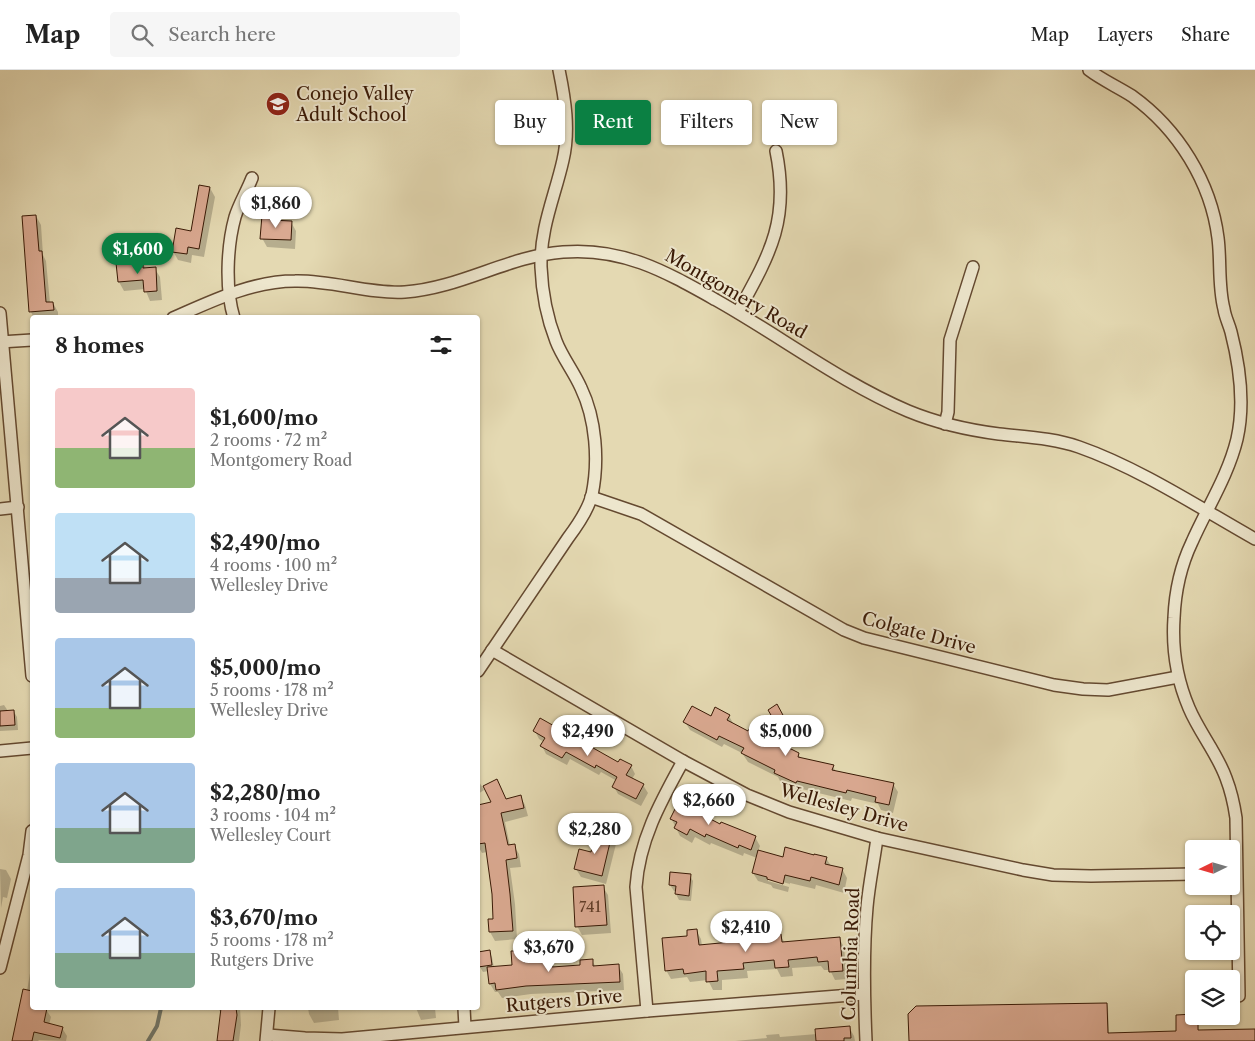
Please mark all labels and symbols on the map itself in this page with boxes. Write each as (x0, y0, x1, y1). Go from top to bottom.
place label: Conejo Valley Adult School (295, 83, 415, 126)
school or university icon: Conejo Valley Adult School (265, 91, 291, 117)
pin: $1,860 (235, 186, 317, 229)
pin: $1,600 (97, 232, 179, 275)
street label: Montgomery Road (661, 244, 811, 344)
street label: Colgate Drive (860, 607, 978, 659)
pin: $2,490 (547, 714, 629, 757)
pin: $5,000 (745, 714, 827, 757)
street label: Wellesley Drive (776, 779, 911, 837)
pin: $2,660 (668, 784, 750, 826)
pin: $2,280 (554, 812, 636, 855)
north arrow (1185, 840, 1240, 895)
street label: Columbia Road (838, 887, 864, 1021)
house number: 741 (579, 897, 602, 916)
pin: $2,410 (705, 910, 787, 953)
pin: $3,670 (508, 930, 590, 973)
street label: Rutgers Drive (505, 985, 623, 1017)

